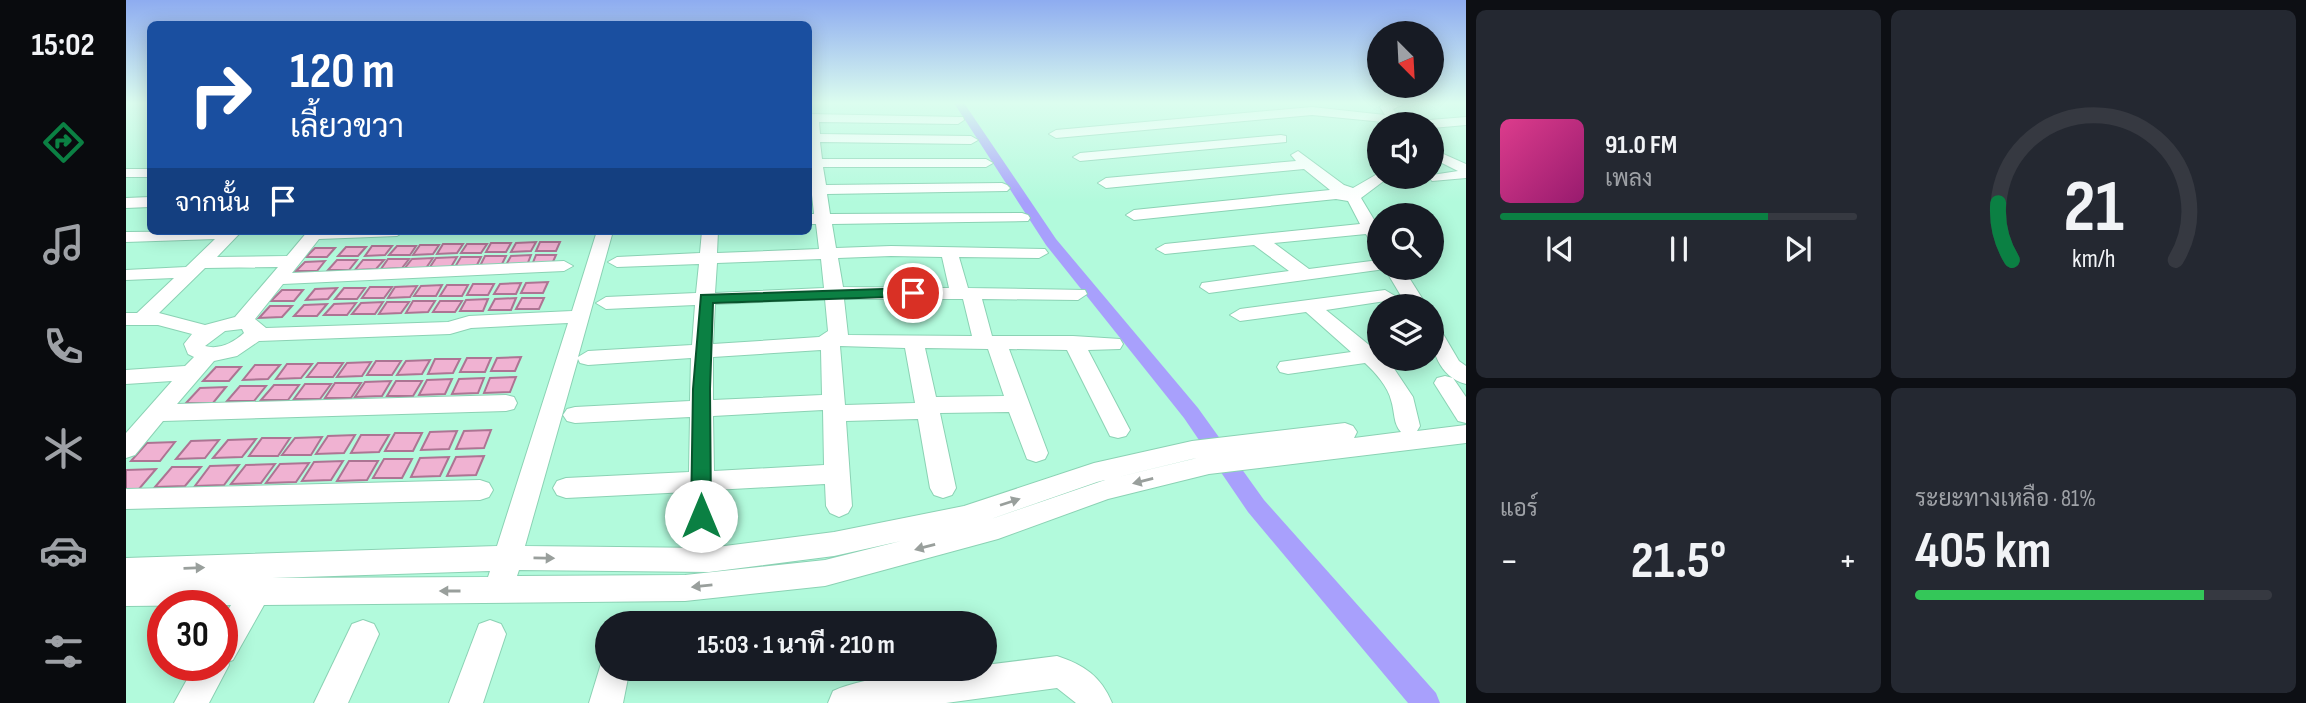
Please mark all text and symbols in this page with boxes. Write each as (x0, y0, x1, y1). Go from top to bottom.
north arrow (1367, 21, 1444, 98)
map controls (1367, 21, 1444, 371)
text: 15:02 (31, 26, 95, 65)
text: 120 m (290, 43, 395, 102)
icon: right (175, 49, 266, 140)
text: เลี้ยวขวา (290, 108, 404, 147)
button: sound (1367, 112, 1444, 189)
icon: directions (39, 118, 88, 167)
text: 91.0 FM (1605, 130, 1677, 161)
text: 21 (2063, 164, 2124, 252)
text: เพลง (1605, 165, 1652, 193)
icon: arrive (264, 182, 302, 220)
text: จากนั้น (175, 188, 250, 219)
button: search (1367, 203, 1444, 280)
icon: music (39, 220, 88, 269)
icon: previous (1541, 230, 1579, 268)
icon: pause (1660, 230, 1698, 268)
icon: next (1779, 230, 1817, 268)
text: km/h (2072, 244, 2115, 275)
pin (883, 263, 943, 323)
icon: arrive (894, 274, 932, 312)
button: layers (1367, 294, 1444, 371)
icon: phone (39, 322, 88, 371)
icon: climate (39, 424, 88, 473)
one-way arrow (1131, 476, 1153, 487)
position arrow (664, 479, 738, 553)
text: ระยะทางเหลือ · 81% (1915, 485, 2096, 513)
text: แอร์ (1500, 495, 1538, 523)
one-way arrow (1000, 496, 1021, 507)
text: 405 km (1915, 520, 2051, 583)
icon: car (39, 526, 88, 575)
text: 21.5° (1631, 530, 1726, 593)
text: − (1500, 539, 1519, 584)
text: + (1838, 539, 1857, 584)
one-way arrow (914, 542, 936, 553)
one-way arrow (533, 552, 555, 564)
one-way arrow (183, 562, 205, 573)
one-way arrow (690, 581, 712, 592)
one-way arrow (438, 585, 460, 597)
speed limit sign: 30 (147, 590, 238, 681)
icon: filters (39, 627, 88, 676)
text: 15:03 · 1 นาที · 210 m (697, 630, 895, 661)

